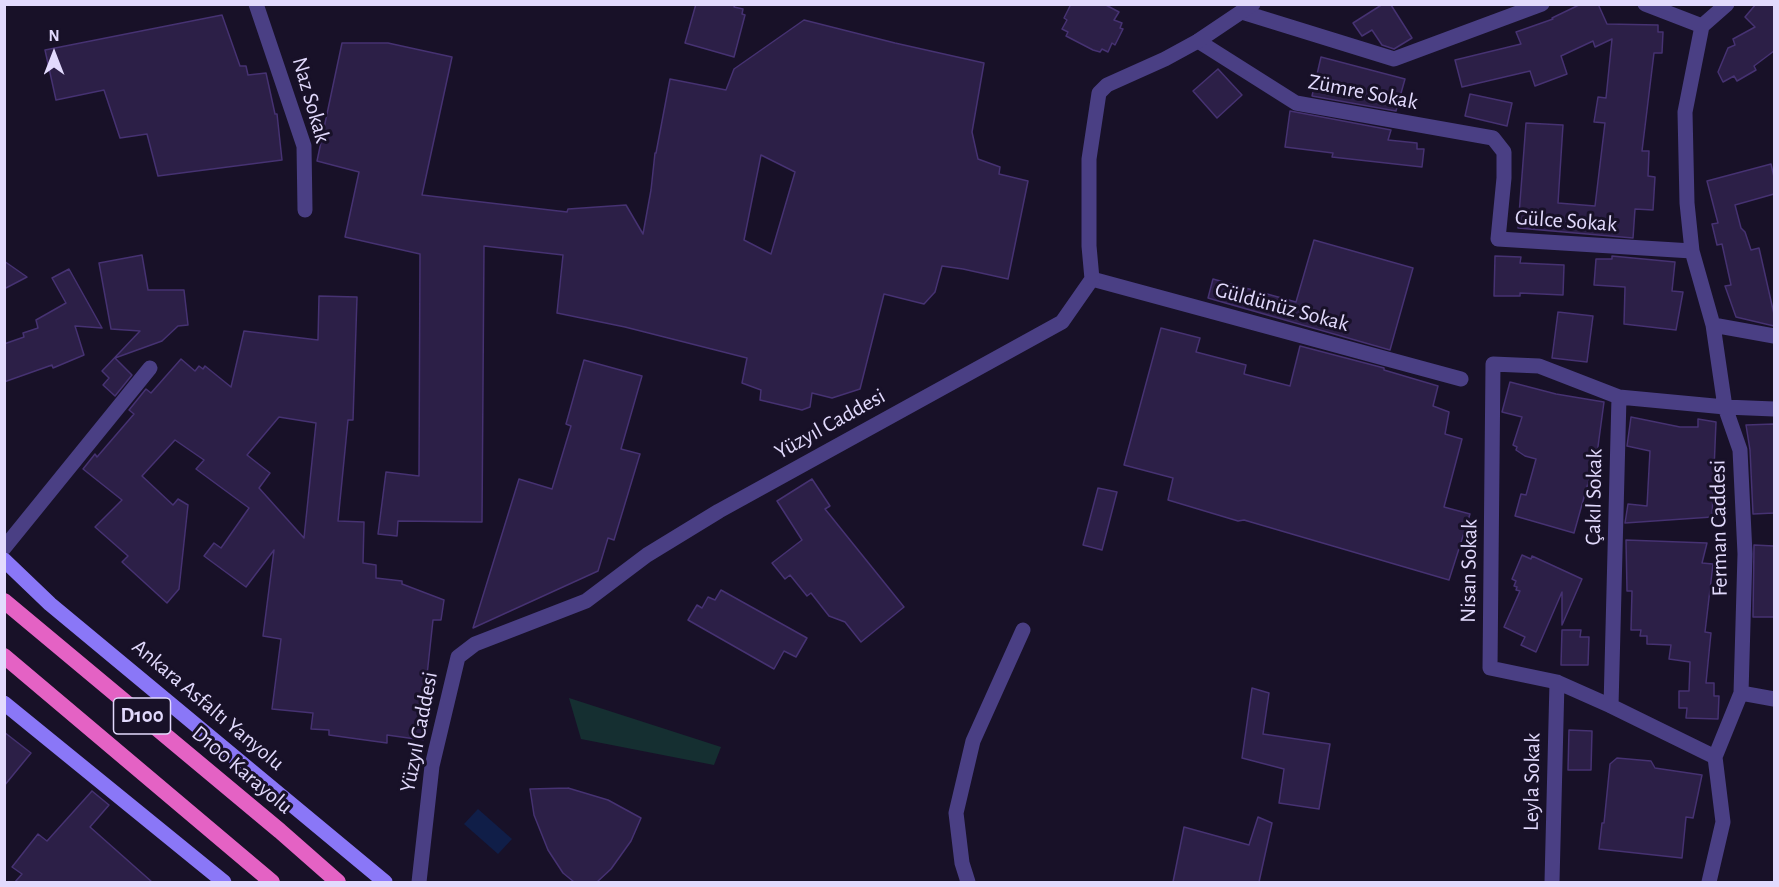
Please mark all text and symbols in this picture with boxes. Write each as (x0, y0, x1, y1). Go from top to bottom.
north arrow (24, 24, 84, 84)
text: N (48, 28, 60, 44)
street label: Naz Sokak (286, 54, 336, 146)
street label: Zümre Sokak (1306, 68, 1420, 116)
street label: Gülce Sokak (1514, 204, 1618, 238)
street label: Güldünüz Sokak (1212, 276, 1352, 338)
street label: Yüzyıl Caddesi (770, 383, 890, 465)
street label: Çakıl Sokak (1580, 448, 1608, 546)
street label: Ferman Caddesi (1705, 460, 1733, 596)
street label: Nisan Sokak (1455, 519, 1483, 623)
street label: Ankara Asfaltı Yanyolu (127, 634, 289, 776)
street label: Yüzyıl Caddesi (394, 669, 444, 795)
road number: D100 (114, 698, 170, 734)
street label: D100 Karayolu (186, 720, 298, 820)
street label: Leyla Sokak (1518, 733, 1546, 831)

